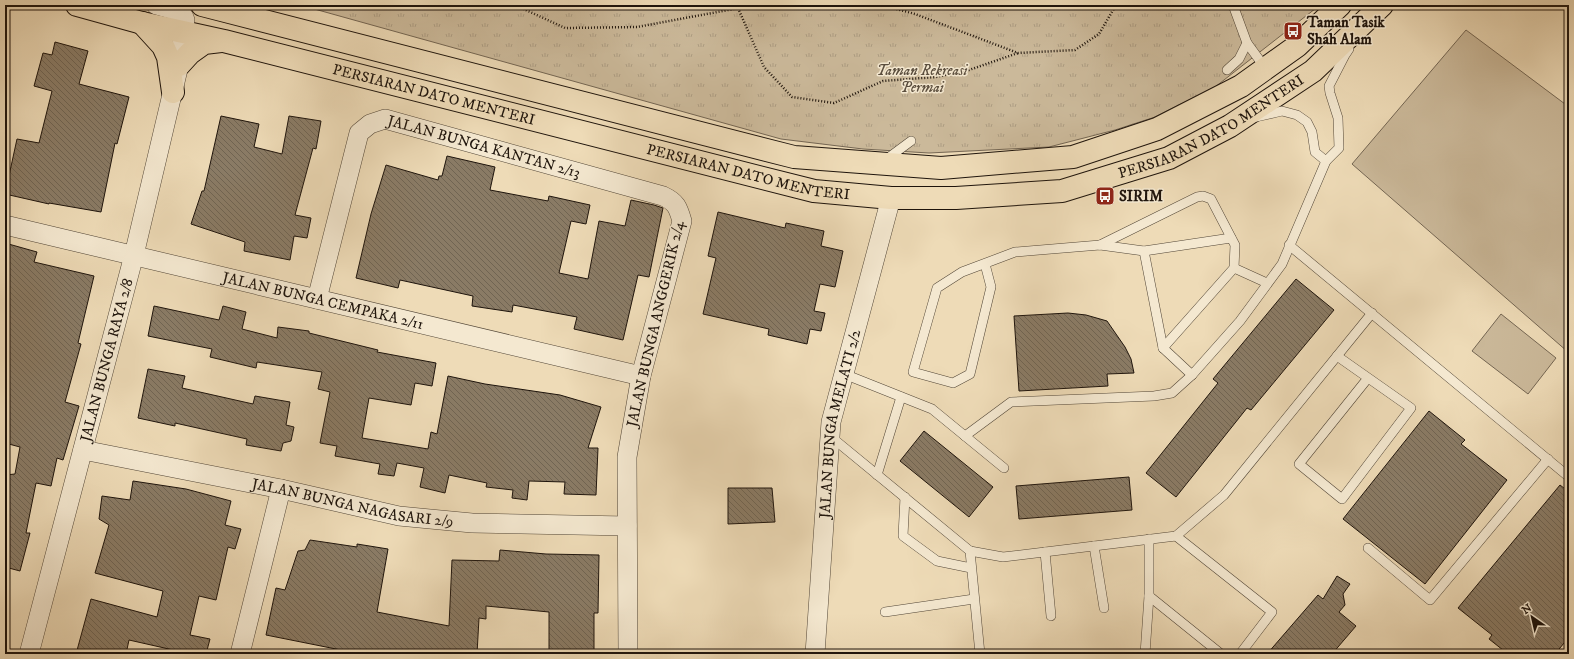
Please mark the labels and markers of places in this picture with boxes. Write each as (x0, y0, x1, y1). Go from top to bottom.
place label: Taman Tasik Shah Alam (1306, 13, 1385, 49)
bus stop icon: Taman Tasik Shah Alam (1282, 20, 1304, 42)
bus stop icon: SIRIM (1094, 185, 1116, 207)
place label: SIRIM (1119, 187, 1163, 206)

